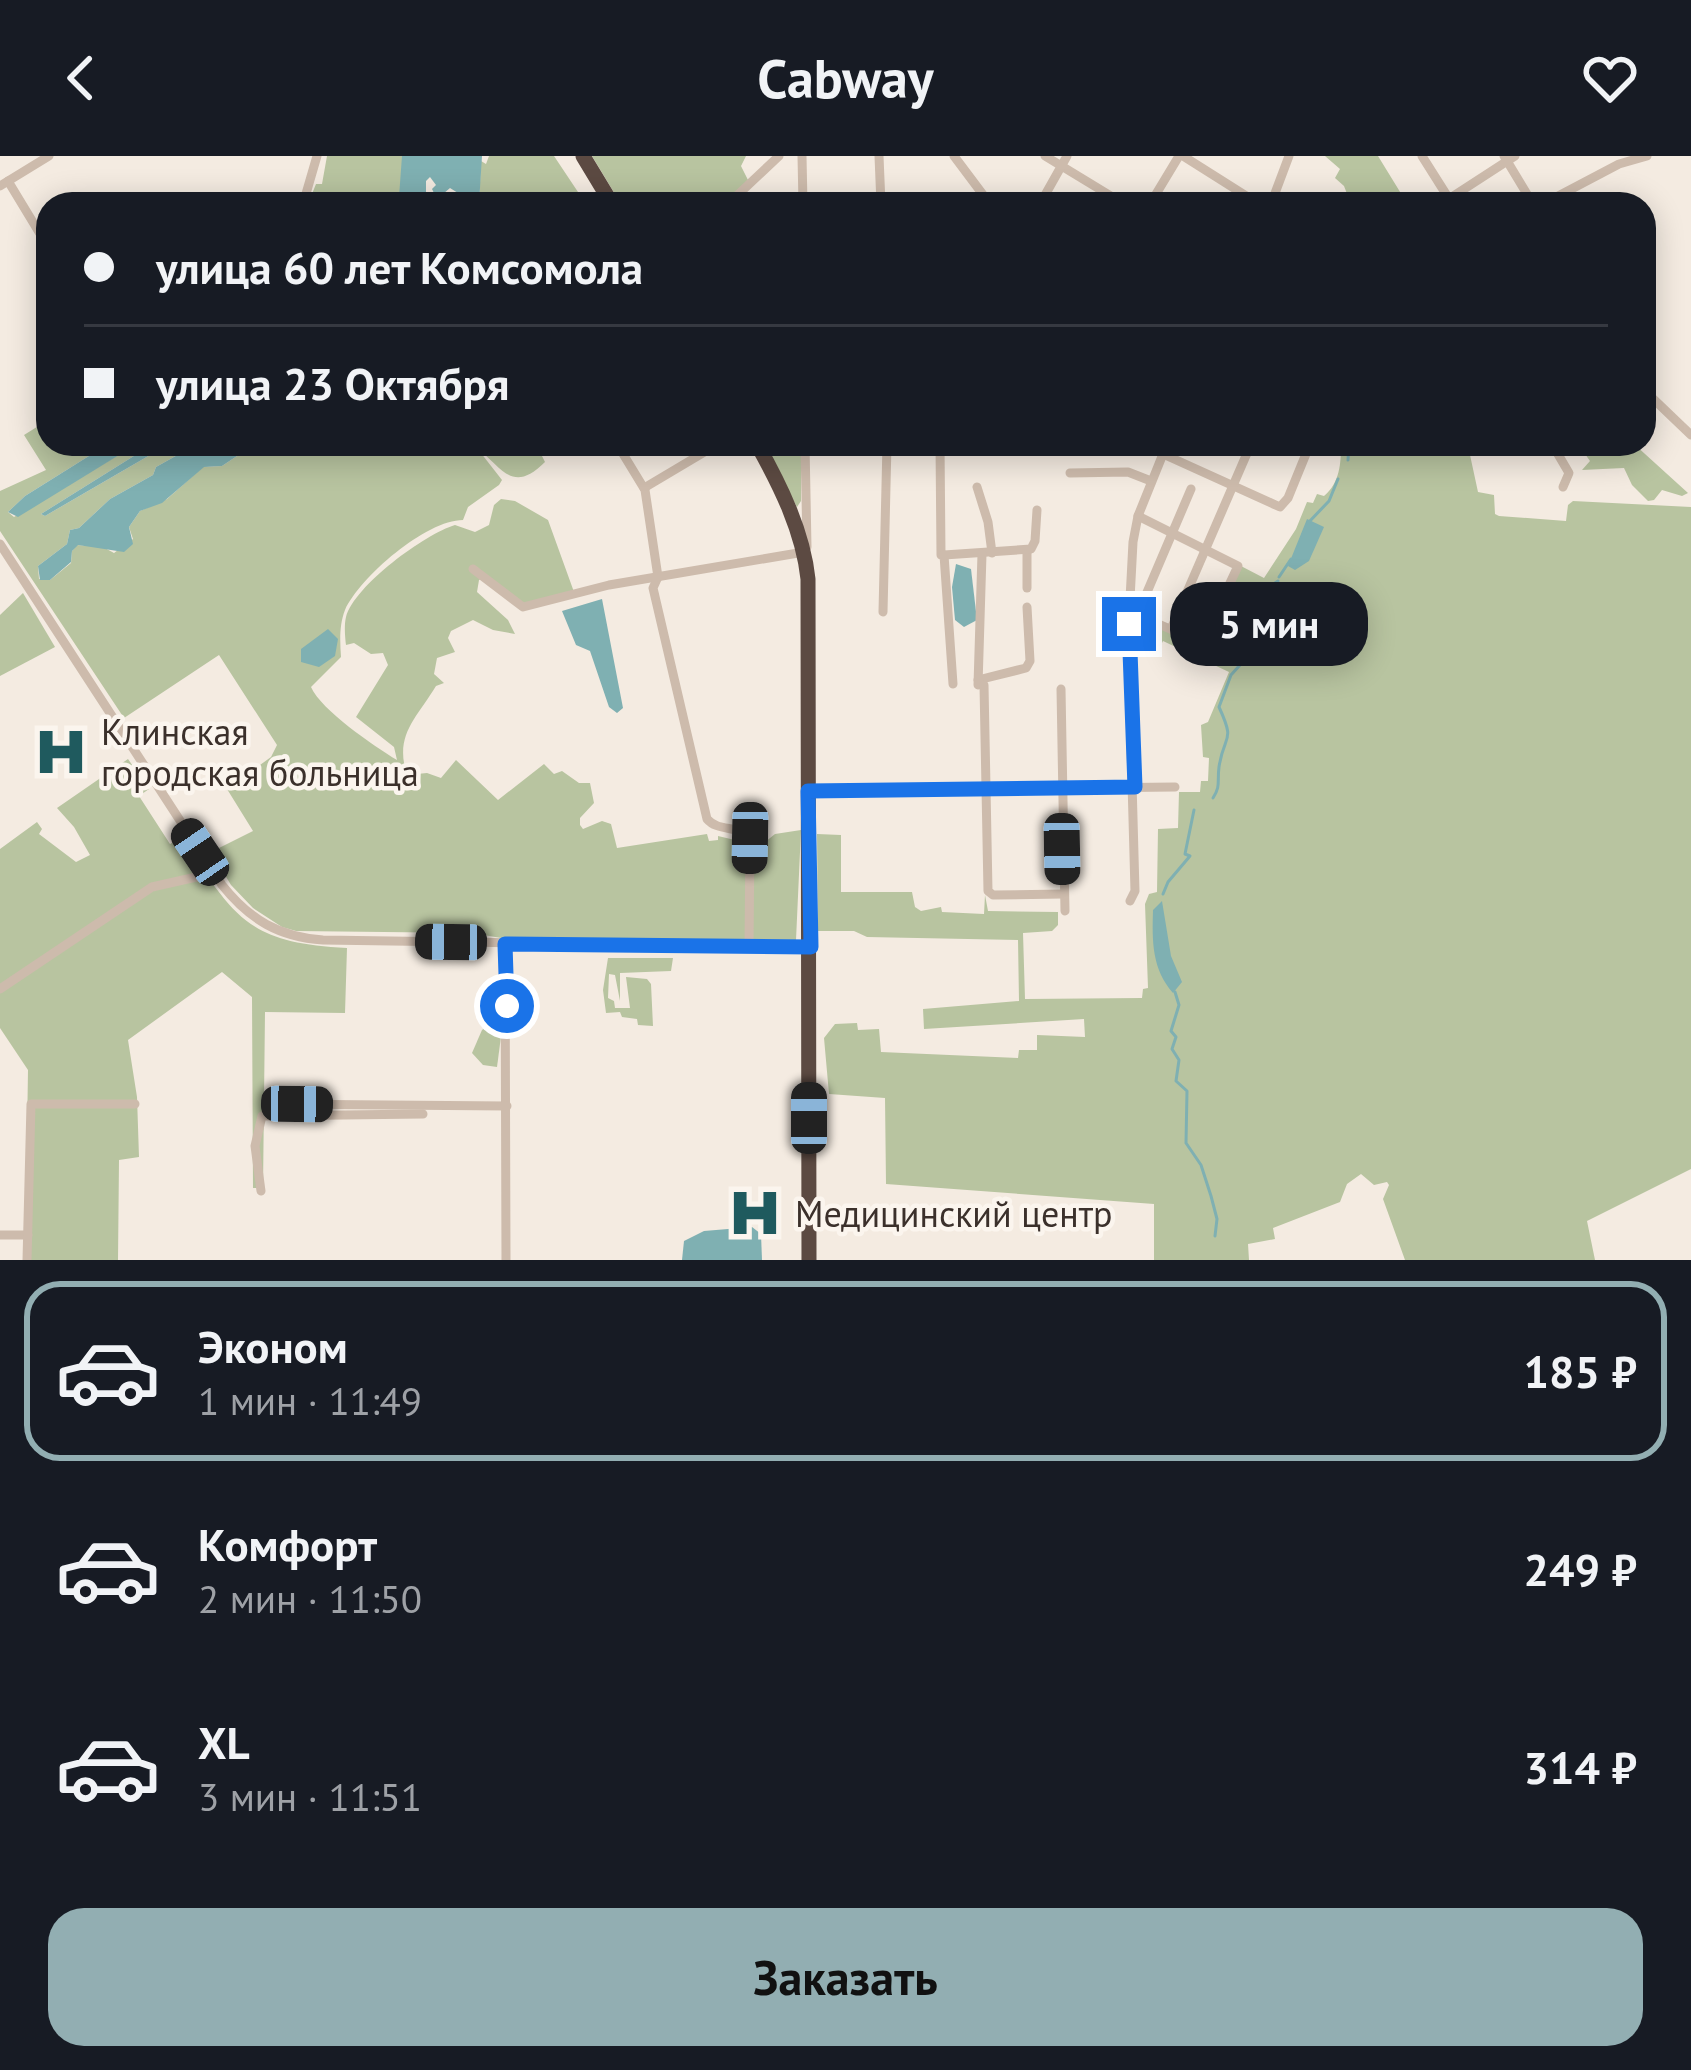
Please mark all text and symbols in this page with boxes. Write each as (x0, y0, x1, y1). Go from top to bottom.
text: Cabway (757, 43, 934, 113)
icon: back (48, 45, 114, 111)
icon: heart (1577, 45, 1643, 111)
text: улица 60 лет Комсомола (156, 238, 643, 296)
text: улица 23 Октября (156, 354, 509, 412)
callout: 5 мин (1171, 582, 1369, 666)
route end (1102, 597, 1156, 651)
text: 5 мин (1219, 598, 1319, 649)
place label: Клинская городская больница (101, 708, 419, 796)
hospital icon: Клинская городская больница (32, 723, 90, 781)
car (731, 802, 769, 874)
car (165, 812, 235, 892)
car (1043, 813, 1081, 885)
car (415, 923, 487, 961)
route start (480, 979, 534, 1033)
car (791, 1082, 827, 1154)
car (261, 1085, 333, 1123)
hospital icon: Медицинский центр (726, 1184, 784, 1242)
place label: Медицинский центр (795, 1190, 1113, 1237)
icon: car (54, 1317, 162, 1425)
text: Эконом (198, 1317, 348, 1375)
text: 185 ₽ (1524, 1342, 1637, 1400)
text: 1 мин · 11:49 (198, 1375, 422, 1426)
icon: car (54, 1515, 162, 1623)
text: Комфорт (198, 1515, 377, 1573)
text: 249 ₽ (1524, 1540, 1637, 1598)
text: 2 мин · 11:50 (198, 1573, 422, 1624)
icon: car (54, 1713, 162, 1821)
text: XL (198, 1713, 250, 1771)
text: 314 ₽ (1524, 1738, 1637, 1796)
text: 3 мин · 11:51 (198, 1771, 422, 1822)
button: Заказать (48, 1908, 1643, 2046)

